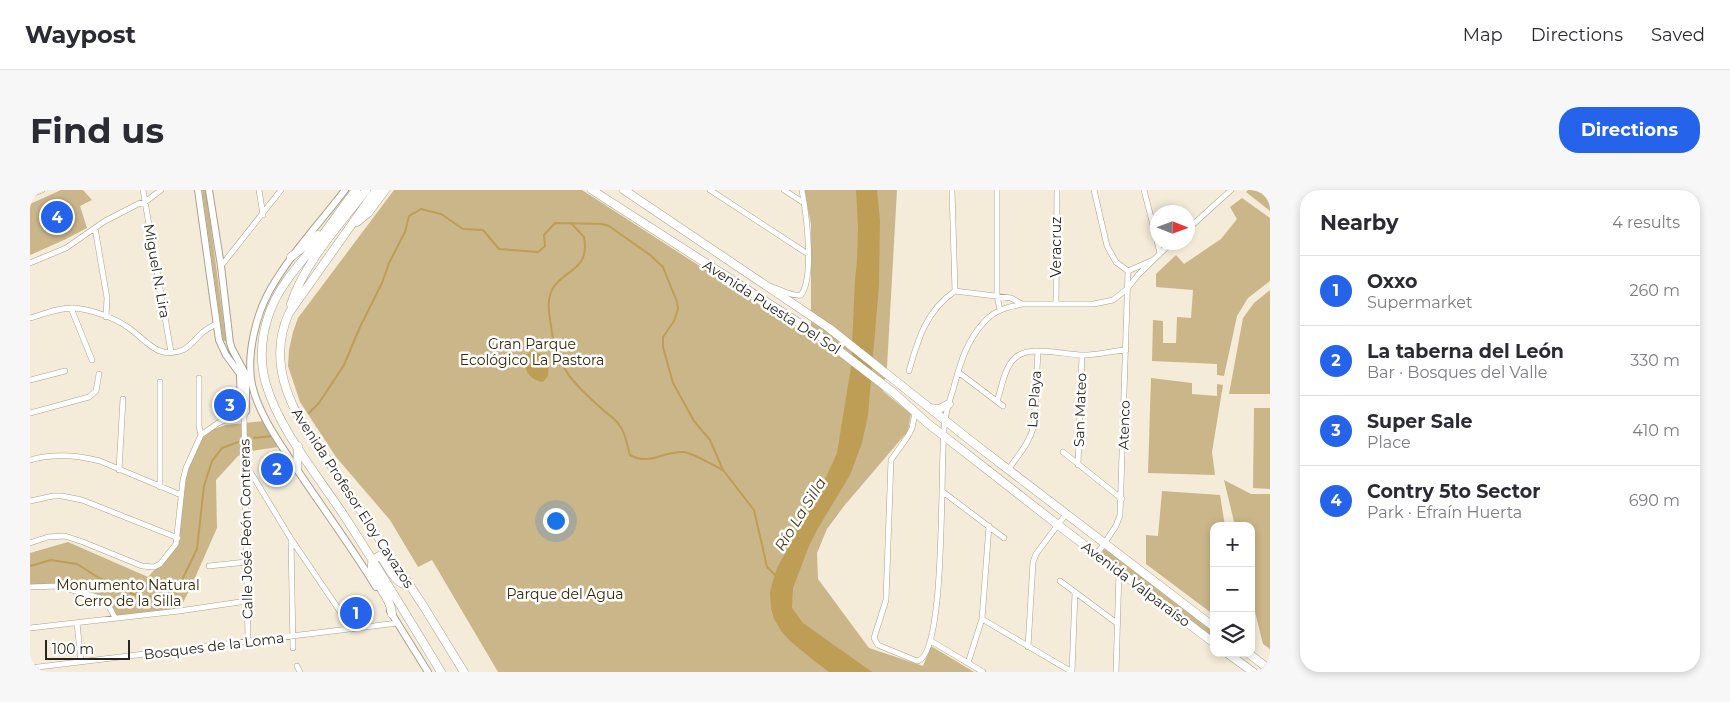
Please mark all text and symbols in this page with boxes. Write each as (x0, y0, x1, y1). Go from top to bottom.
text: Waypost (25, 20, 136, 49)
text: Map (1463, 24, 1503, 46)
text: Directions (1531, 24, 1623, 46)
text: Saved (1651, 24, 1705, 46)
button: Directions (1559, 107, 1700, 153)
text: Find us (30, 109, 164, 152)
pin: 4 (41, 198, 73, 236)
north arrow (1150, 205, 1195, 250)
text: Nearby (1320, 210, 1399, 235)
text: 4 results (1612, 213, 1680, 232)
street label: Veracruz (1047, 217, 1065, 277)
street label: Miguel N. Lira (140, 222, 174, 320)
street label: Avenida Puesta Del Sol (700, 256, 844, 358)
text: Oxxo (1367, 270, 1418, 293)
text: 1 (1333, 281, 1339, 300)
text: 260 m (1629, 281, 1680, 300)
text: Supermarket (1367, 293, 1473, 312)
park label: Gran Parque Ecológico La Pastora (460, 335, 604, 369)
text: La taberna del León (1367, 340, 1564, 363)
text: 2 (1331, 351, 1341, 370)
text: 330 m (1630, 351, 1680, 370)
text: Bar · Bosques del Valle (1367, 363, 1548, 382)
street label: La Playa (1023, 370, 1045, 428)
street label: San Mateo (1070, 372, 1090, 447)
pin: 3 (214, 386, 246, 424)
street label: Atenco (1114, 400, 1134, 450)
street label: Avenida Profesor Eloy Cavazos (288, 405, 418, 592)
text: Super Sale (1367, 410, 1472, 433)
text: 3 (1331, 421, 1341, 440)
text: 410 m (1632, 421, 1680, 440)
text: Place (1367, 433, 1411, 452)
street label: Calle José Peón Contreras (235, 439, 257, 619)
pin: 2 (261, 450, 293, 488)
water label: Río La Silla (770, 474, 830, 554)
text: Contry 5to Sector (1367, 480, 1540, 503)
text: 4 (1330, 491, 1342, 510)
text: 690 m (1629, 491, 1680, 510)
text: Park · Efraín Huerta (1367, 503, 1522, 522)
your location (543, 508, 569, 534)
map controls (1210, 522, 1255, 657)
button: + (1210, 522, 1255, 567)
street label: Avenida Valparaíso (1078, 537, 1194, 631)
button: − (1210, 567, 1255, 612)
park label: Monumento Natural Cerro de la Silla (56, 576, 200, 610)
park label: Parque del Agua (506, 585, 624, 603)
pin: 1 (340, 594, 372, 632)
button: layers (1210, 612, 1255, 657)
street label: Bosques de la Loma (143, 628, 285, 664)
scale bar (45, 637, 130, 660)
text: 100 m (52, 640, 94, 658)

